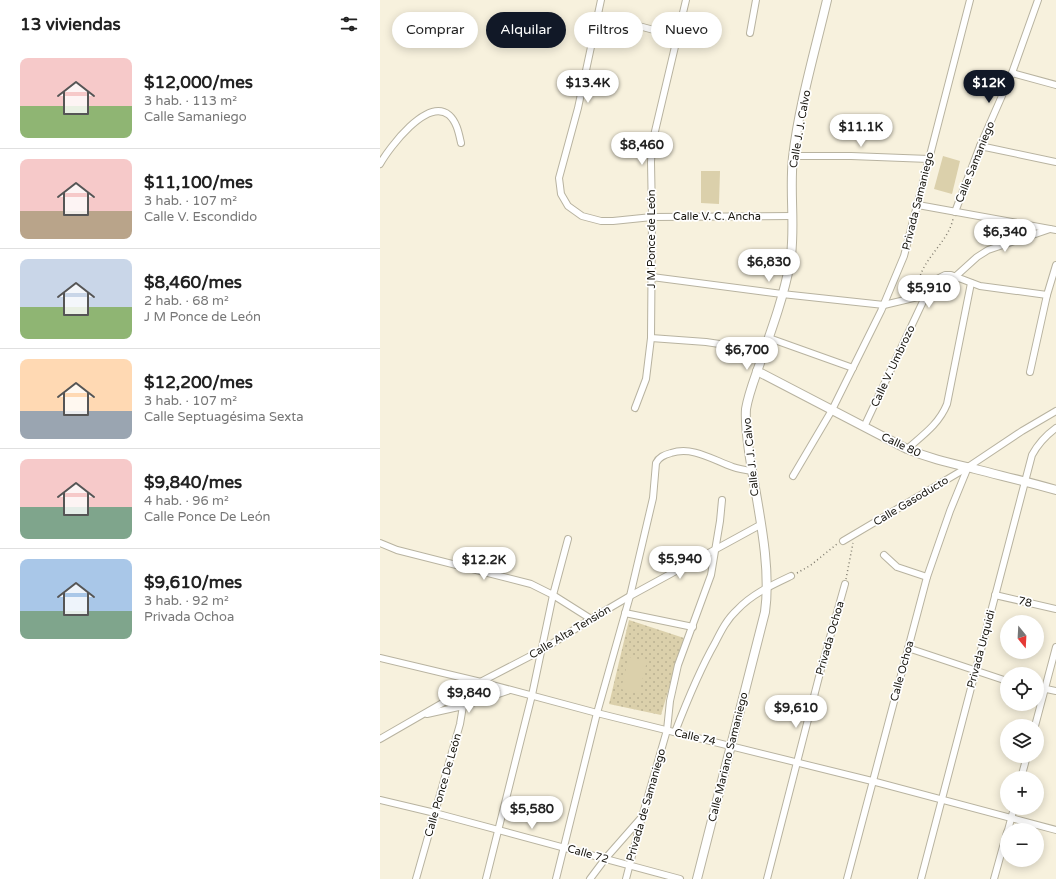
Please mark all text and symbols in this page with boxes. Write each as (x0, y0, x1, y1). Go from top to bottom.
chip: Comprar (392, 12, 478, 48)
chip: Alquilar (486, 12, 566, 48)
chip: Filtros (574, 12, 643, 48)
chip: Nuevo (651, 12, 722, 48)
icon: filters (338, 13, 360, 35)
text: 13 viviendas (20, 14, 121, 35)
pin: $13.4K (555, 70, 621, 104)
pin: $12K (965, 70, 1013, 104)
text: $12,000/mes (144, 72, 253, 93)
icon: home (52, 74, 100, 122)
text: $13.4K (566, 75, 610, 91)
text: $12K (972, 75, 1006, 91)
street label: Calle J. J. Calvo (787, 89, 813, 169)
text: 3 hab. · 113 m² (144, 93, 237, 109)
text: Calle Samaniego (144, 109, 247, 125)
pin: $11.1K (828, 114, 894, 148)
text: $11.1K (839, 119, 883, 135)
street label: Calle Samaniego (953, 119, 997, 205)
pin: $8,460 (609, 132, 675, 166)
text: $8,460 (620, 137, 664, 153)
street label: Privada Samaniego (900, 150, 937, 251)
text: $11,100/mes (144, 172, 253, 193)
icon: home (52, 175, 100, 223)
street label: J M Ponce de León (645, 190, 658, 288)
text: 3 hab. · 107 m² (144, 193, 237, 209)
text: Calle V. Escondido (144, 209, 257, 225)
street label: Calle V. C. Ancha (673, 210, 761, 223)
pin: $6,340 (972, 219, 1038, 253)
text: $6,340 (983, 224, 1027, 240)
pin: $6,830 (736, 249, 802, 283)
text: $6,830 (747, 254, 791, 270)
text: $8,460/mes (144, 272, 242, 293)
icon: home (52, 275, 100, 323)
pin: $5,910 (896, 275, 962, 309)
text: $5,910 (907, 280, 951, 296)
text: 2 hab. · 68 m² (144, 293, 229, 309)
text: J M Ponce de León (144, 309, 261, 325)
street label: Calle V. Umbrozo (868, 323, 918, 409)
pin: $6,700 (714, 337, 780, 371)
text: $6,700 (725, 342, 769, 358)
text: $12,200/mes (144, 372, 253, 393)
icon: home (52, 375, 100, 423)
text: 3 hab. · 107 m² (144, 393, 237, 409)
text: Calle Septuagésima Sexta (144, 409, 304, 425)
street label: Calle J. J. Calvo (740, 417, 762, 497)
street label: Calle 80 (879, 430, 923, 460)
text: $9,840/mes (144, 472, 242, 493)
street label: Calle Gasoducto (871, 473, 951, 529)
icon: home (52, 475, 100, 523)
text: 4 hab. · 96 m² (144, 493, 229, 509)
text: Calle Ponce De León (144, 509, 270, 525)
pin: $5,940 (647, 546, 713, 580)
pin: $12.2K (451, 547, 517, 581)
text: $5,940 (658, 551, 702, 567)
text: $12.2K (462, 552, 506, 568)
text: $9,610/mes (144, 572, 242, 593)
icon: home (52, 575, 100, 623)
text: 3 hab. · 92 m² (144, 593, 229, 609)
street label: 78 (1017, 594, 1033, 610)
street label: Privada Ochoa (813, 600, 847, 676)
street label: Calle Alta Tensión (527, 603, 613, 661)
street label: Privada Urquidi (964, 608, 998, 690)
text: Privada Ochoa (144, 609, 234, 625)
north arrow (1000, 615, 1044, 659)
map controls (1000, 615, 1044, 867)
street label: Calle Ochoa (888, 639, 916, 703)
button: locate (1000, 667, 1044, 711)
pin: $9,840 (436, 680, 502, 714)
text: $9,840 (447, 685, 491, 701)
street label: Calle Mariano Samaniego (706, 691, 750, 823)
pin: $9,610 (763, 695, 829, 729)
text: $9,610 (774, 700, 818, 716)
button: layers (1000, 719, 1044, 763)
street label: Calle 74 (673, 726, 717, 748)
street label: Calle Ponce De León (422, 732, 464, 838)
street label: Privada de Samaniego (624, 747, 668, 863)
button: + (1000, 771, 1044, 815)
pin: $5,580 (499, 796, 565, 830)
text: $5,580 (510, 801, 554, 817)
button: − (1000, 823, 1044, 867)
street label: Calle 72 (566, 842, 610, 866)

